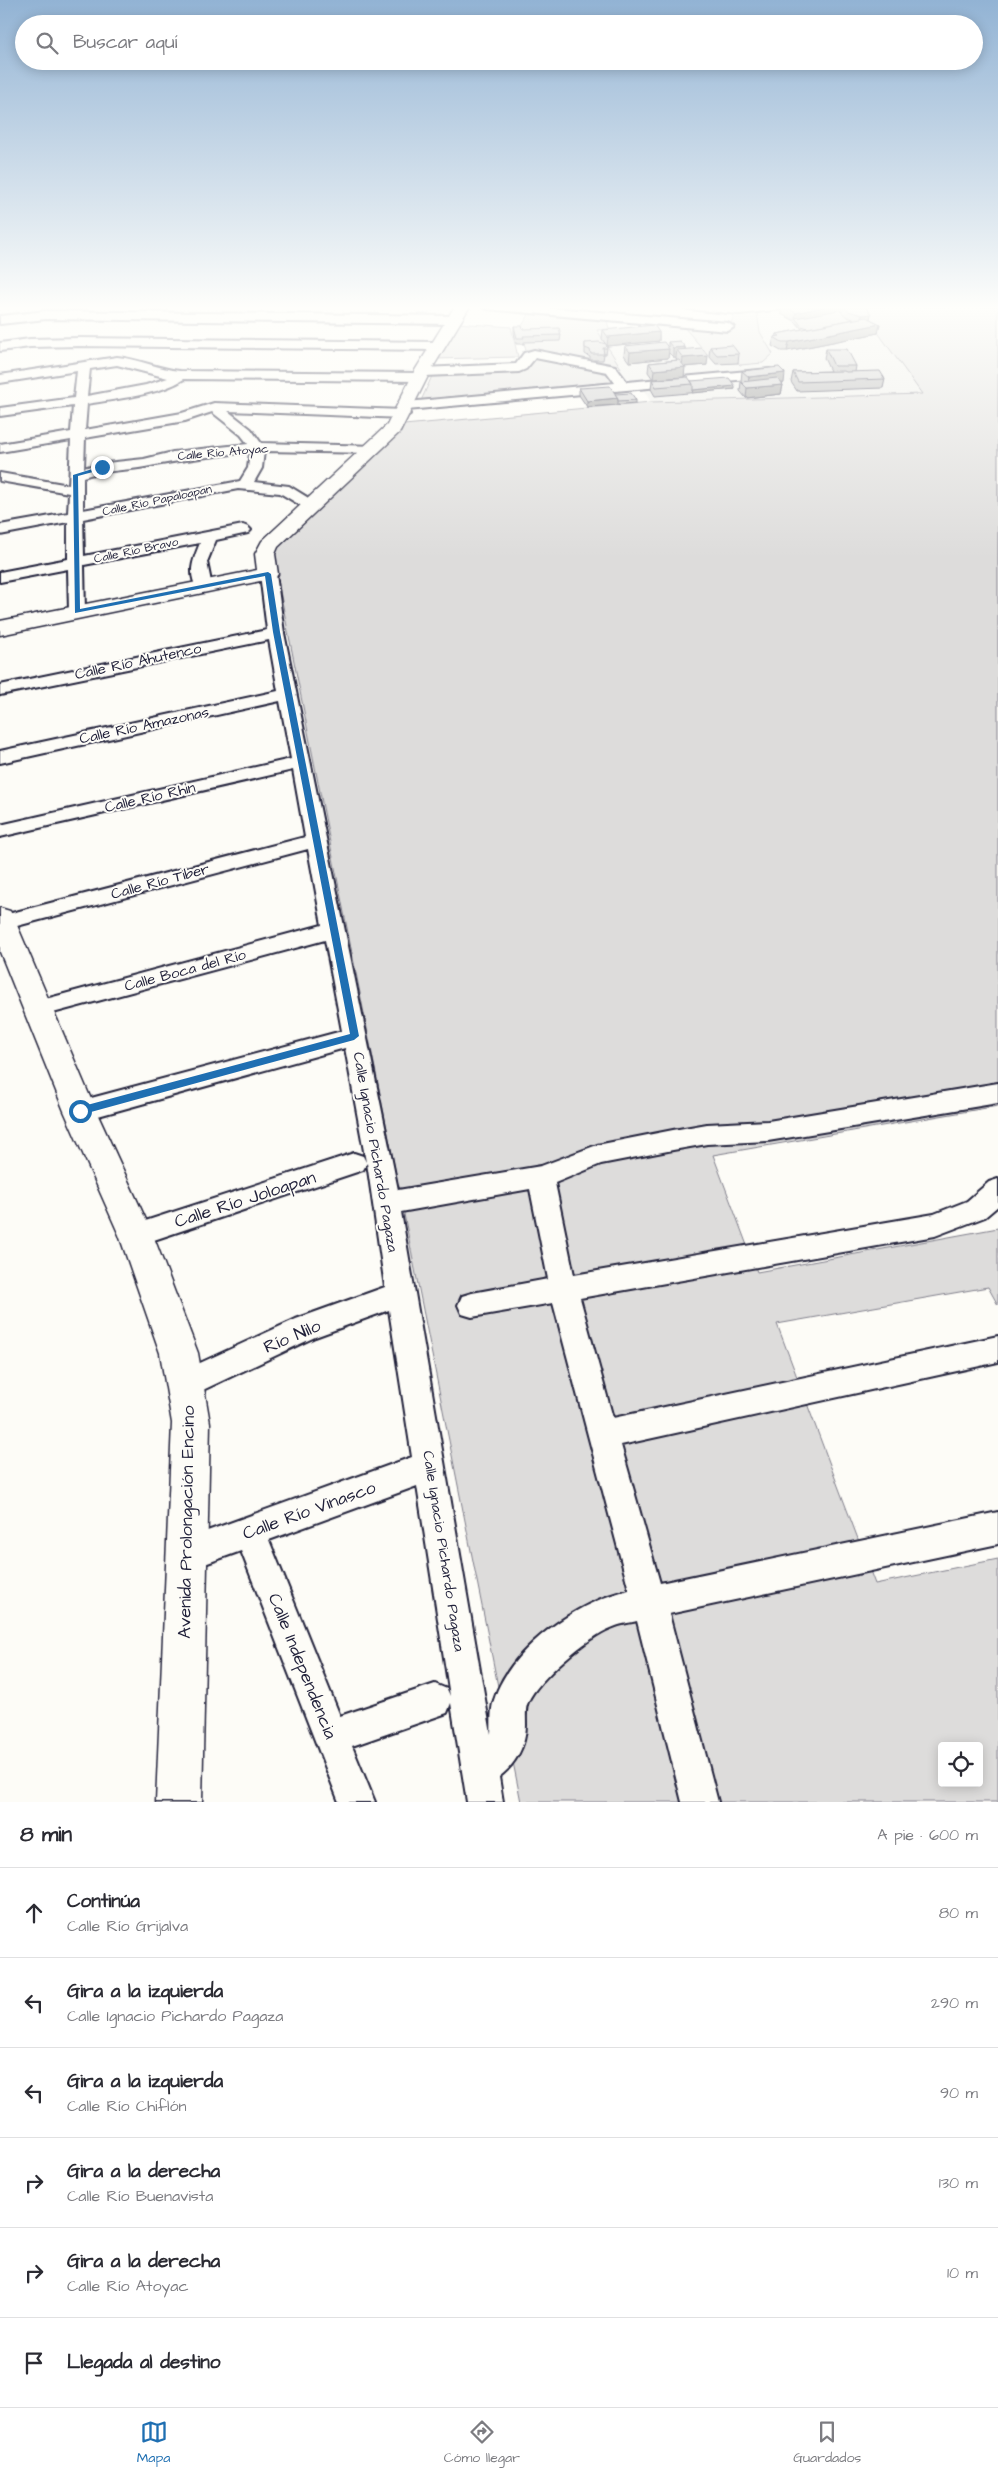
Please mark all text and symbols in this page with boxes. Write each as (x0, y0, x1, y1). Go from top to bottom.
search box (15, 15, 983, 70)
icon: search (33, 29, 61, 57)
text: Buscar aquí (73, 29, 177, 56)
street label: Calle Río Atoyac (177, 440, 270, 466)
route end (91, 456, 114, 479)
street label: Calle Río Papaloapan (101, 481, 213, 520)
street label: Calle Río Bravo (92, 533, 180, 568)
street label: Calle Río Ahutenco (73, 638, 204, 685)
street label: Calle Río Amazonas (77, 701, 211, 749)
street label: Calle Río Rhin (103, 777, 198, 818)
street label: Calle Río Tiber (109, 858, 212, 905)
street label: Calle Boca del Río (122, 944, 249, 997)
street label: Calle Ignacio Pichardo Pagaza (347, 1050, 404, 1254)
route start (69, 1100, 92, 1123)
street label: Calle Río Joloapan (171, 1165, 319, 1234)
street label: Río Nilo (260, 1313, 325, 1360)
street label: Avenida Prolongación Encino (172, 1405, 202, 1639)
street label: Calle Ignacio Pichardo Pagaza (416, 1449, 470, 1653)
street label: Calle Río Vinasco (239, 1475, 379, 1546)
street label: Calle Independencia (262, 1590, 343, 1743)
map controls (938, 1742, 983, 1787)
button: locate (938, 1742, 983, 1787)
text: 8 min (20, 1820, 72, 1849)
text: A pie · 600 m (877, 1824, 978, 1846)
text: Continúa (67, 1888, 140, 1915)
icon: ahead (20, 1899, 48, 1927)
text: 80 m (939, 1902, 978, 1924)
text: Calle Río Grijalva (67, 1915, 188, 1937)
text: Gira a la izquierda (67, 1978, 223, 2005)
icon: left (20, 1989, 48, 2017)
text: 290 m (931, 1992, 978, 2014)
text: Calle Ignacio Pichardo Pagaza (67, 2005, 283, 2027)
text: Gira a la izquierda (67, 2068, 223, 2095)
icon: left (20, 2079, 48, 2107)
text: 90 m (940, 2082, 978, 2104)
text: Calle Río Chiflón (67, 2095, 186, 2117)
text: Gira a la derecha (67, 2158, 220, 2185)
icon: right (20, 2169, 48, 2197)
text: 130 m (939, 2172, 978, 2194)
text: Calle Río Buenavista (67, 2185, 213, 2207)
text: Gira a la derecha (67, 2248, 220, 2275)
icon: right (20, 2259, 48, 2287)
text: 10 m (947, 2262, 978, 2284)
text: Calle Río Atoyac (67, 2275, 189, 2297)
icon: arrive (20, 2349, 48, 2377)
text: Llegada al destino (67, 2349, 220, 2376)
tab: Mapa (137, 2418, 170, 2468)
tab: Cómo llegar (444, 2418, 520, 2468)
tab: Guardados (793, 2418, 861, 2468)

